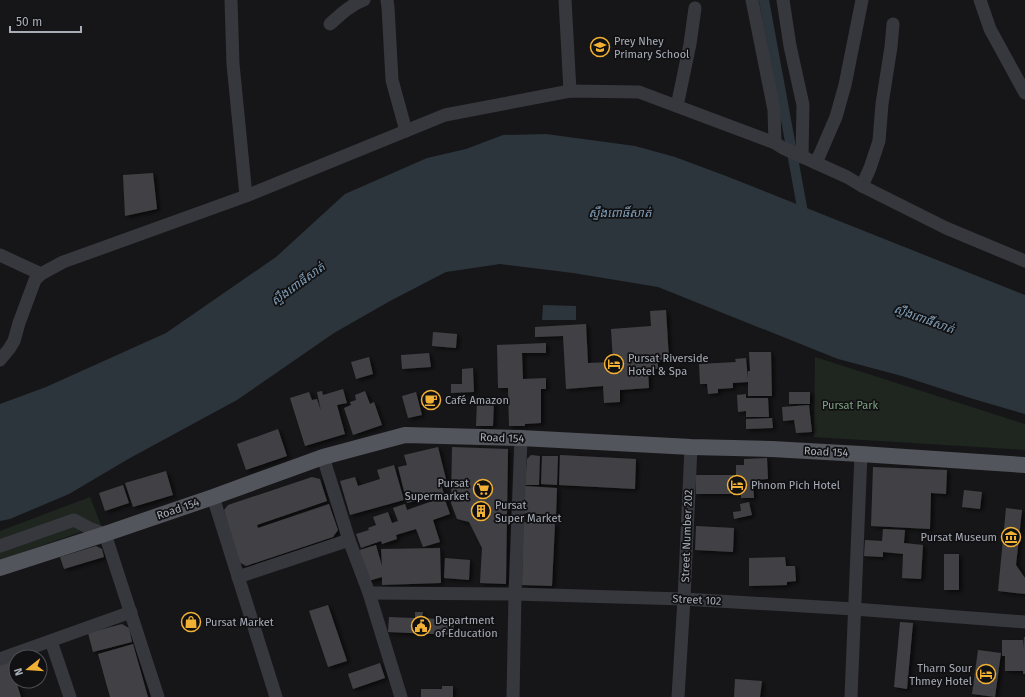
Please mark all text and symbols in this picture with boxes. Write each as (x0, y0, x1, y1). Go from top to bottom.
scale bar (10, 8, 81, 34)
text: 50 m (16, 15, 42, 29)
place label: Prey Nhey Primary School (614, 35, 689, 61)
school or university icon: Prey Nhey Primary School (589, 36, 611, 58)
water label: ស្ទឹងពោធិ៍សាត់ (588, 205, 653, 220)
water label: ស្ទឹងពោធិ៍សាត់ (268, 258, 329, 308)
water label: ស្ទឹងពោធិ៍សាត់ (892, 301, 958, 337)
place label: Pursat Riverside Hotel & Spa (628, 352, 709, 378)
hotel icon: Pursat Riverside Hotel & Spa (603, 353, 625, 375)
cafe icon: Café Amazon (420, 389, 442, 411)
place label: Café Amazon (445, 394, 509, 407)
park label: Pursat Park (822, 399, 878, 412)
street label: Road 154 (480, 431, 525, 445)
street label: Road 154 (803, 444, 849, 460)
hotel icon: Phnom Pich Hotel (726, 474, 748, 496)
place label: Pursat Supermarket (405, 477, 469, 503)
supermarket icon: Pursat Supermarket (472, 478, 494, 500)
place label: Phnom Pich Hotel (751, 479, 840, 492)
street label: Street Number 202 (679, 489, 695, 583)
street label: Road 154 (155, 496, 201, 522)
place label: Pursat Super Market (495, 499, 561, 525)
building icon: Pursat Super Market (470, 500, 492, 522)
museum icon: Pursat Museum (1000, 526, 1022, 548)
place label: Pursat Museum (921, 531, 997, 544)
street label: Street 102 (672, 592, 722, 608)
shop icon: Pursat Market (180, 611, 202, 633)
place label: Department of Education (435, 614, 498, 640)
public building icon: Department of Education (410, 615, 432, 637)
place label: Pursat Market (205, 616, 274, 629)
north arrow (8, 649, 48, 689)
place label: Tharn Sour Thmey Hotel (909, 662, 973, 688)
hotel icon: Tharn Sour Thmey Hotel (975, 663, 997, 685)
text: N (12, 666, 26, 677)

